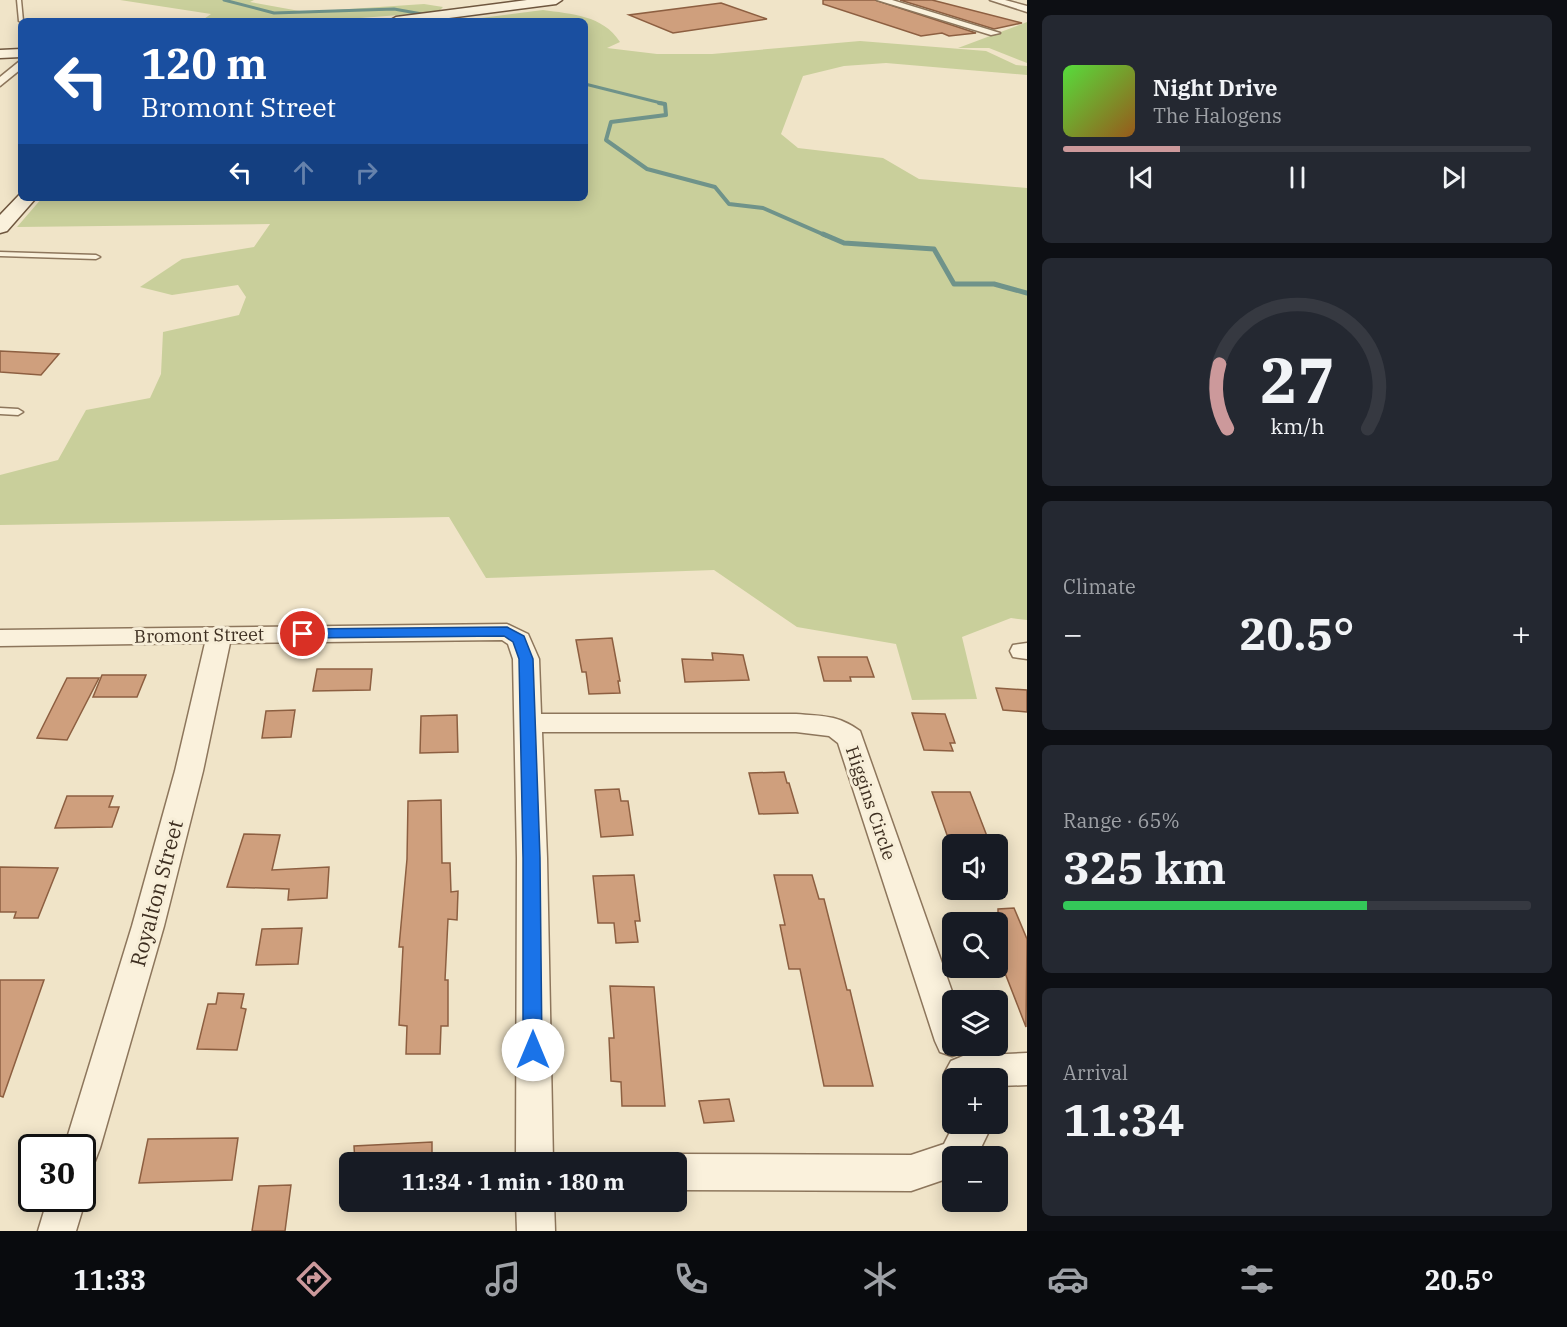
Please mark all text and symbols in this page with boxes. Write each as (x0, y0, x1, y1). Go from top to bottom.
text: 120 m (141, 36, 267, 91)
icon: left (42, 42, 120, 120)
text: Night Drive (1153, 73, 1278, 102)
text: Bromont Street (141, 89, 336, 124)
text: The Halogens (1153, 102, 1282, 129)
icon: left (224, 156, 257, 189)
icon: ahead (287, 156, 320, 189)
icon: right (350, 156, 383, 189)
icon: previous (1125, 161, 1158, 194)
icon: pause (1281, 161, 1314, 194)
icon: next (1437, 161, 1470, 194)
text: 27 (1260, 339, 1334, 420)
text: km/h (1270, 413, 1324, 441)
text: Climate (1063, 573, 1136, 600)
text: 20.5° (1240, 604, 1354, 662)
pin (277, 608, 328, 659)
text: − (1063, 612, 1083, 655)
text: + (1511, 612, 1531, 655)
icon: arrive (286, 617, 319, 650)
street label: Bromont Street (134, 622, 264, 648)
street label: Higgins Circle (841, 743, 901, 863)
text: Range · 65% (1063, 807, 1180, 834)
street label: Royalton Street (123, 817, 189, 969)
map controls (942, 834, 1008, 1212)
button: sound (942, 834, 1008, 900)
text: 325 km (1063, 838, 1226, 896)
button: search (942, 912, 1008, 978)
button: layers (942, 990, 1008, 1056)
position arrow (501, 1018, 565, 1082)
text: Arrival (1063, 1059, 1128, 1086)
button: + (942, 1068, 1008, 1134)
text: 11:34 (1063, 1090, 1185, 1148)
speed limit sign: 30 (18, 1134, 96, 1212)
button: − (942, 1146, 1008, 1212)
text: 11:34 · 1 min · 180 m (401, 1167, 625, 1196)
icon: directions (293, 1258, 335, 1300)
icon: music (482, 1258, 524, 1300)
icon: phone (670, 1258, 712, 1300)
icon: climate (859, 1258, 901, 1300)
icon: car (1047, 1258, 1089, 1300)
icon: filters (1236, 1258, 1278, 1300)
text: 11:33 (73, 1262, 146, 1297)
text: 20.5° (1425, 1262, 1494, 1297)

